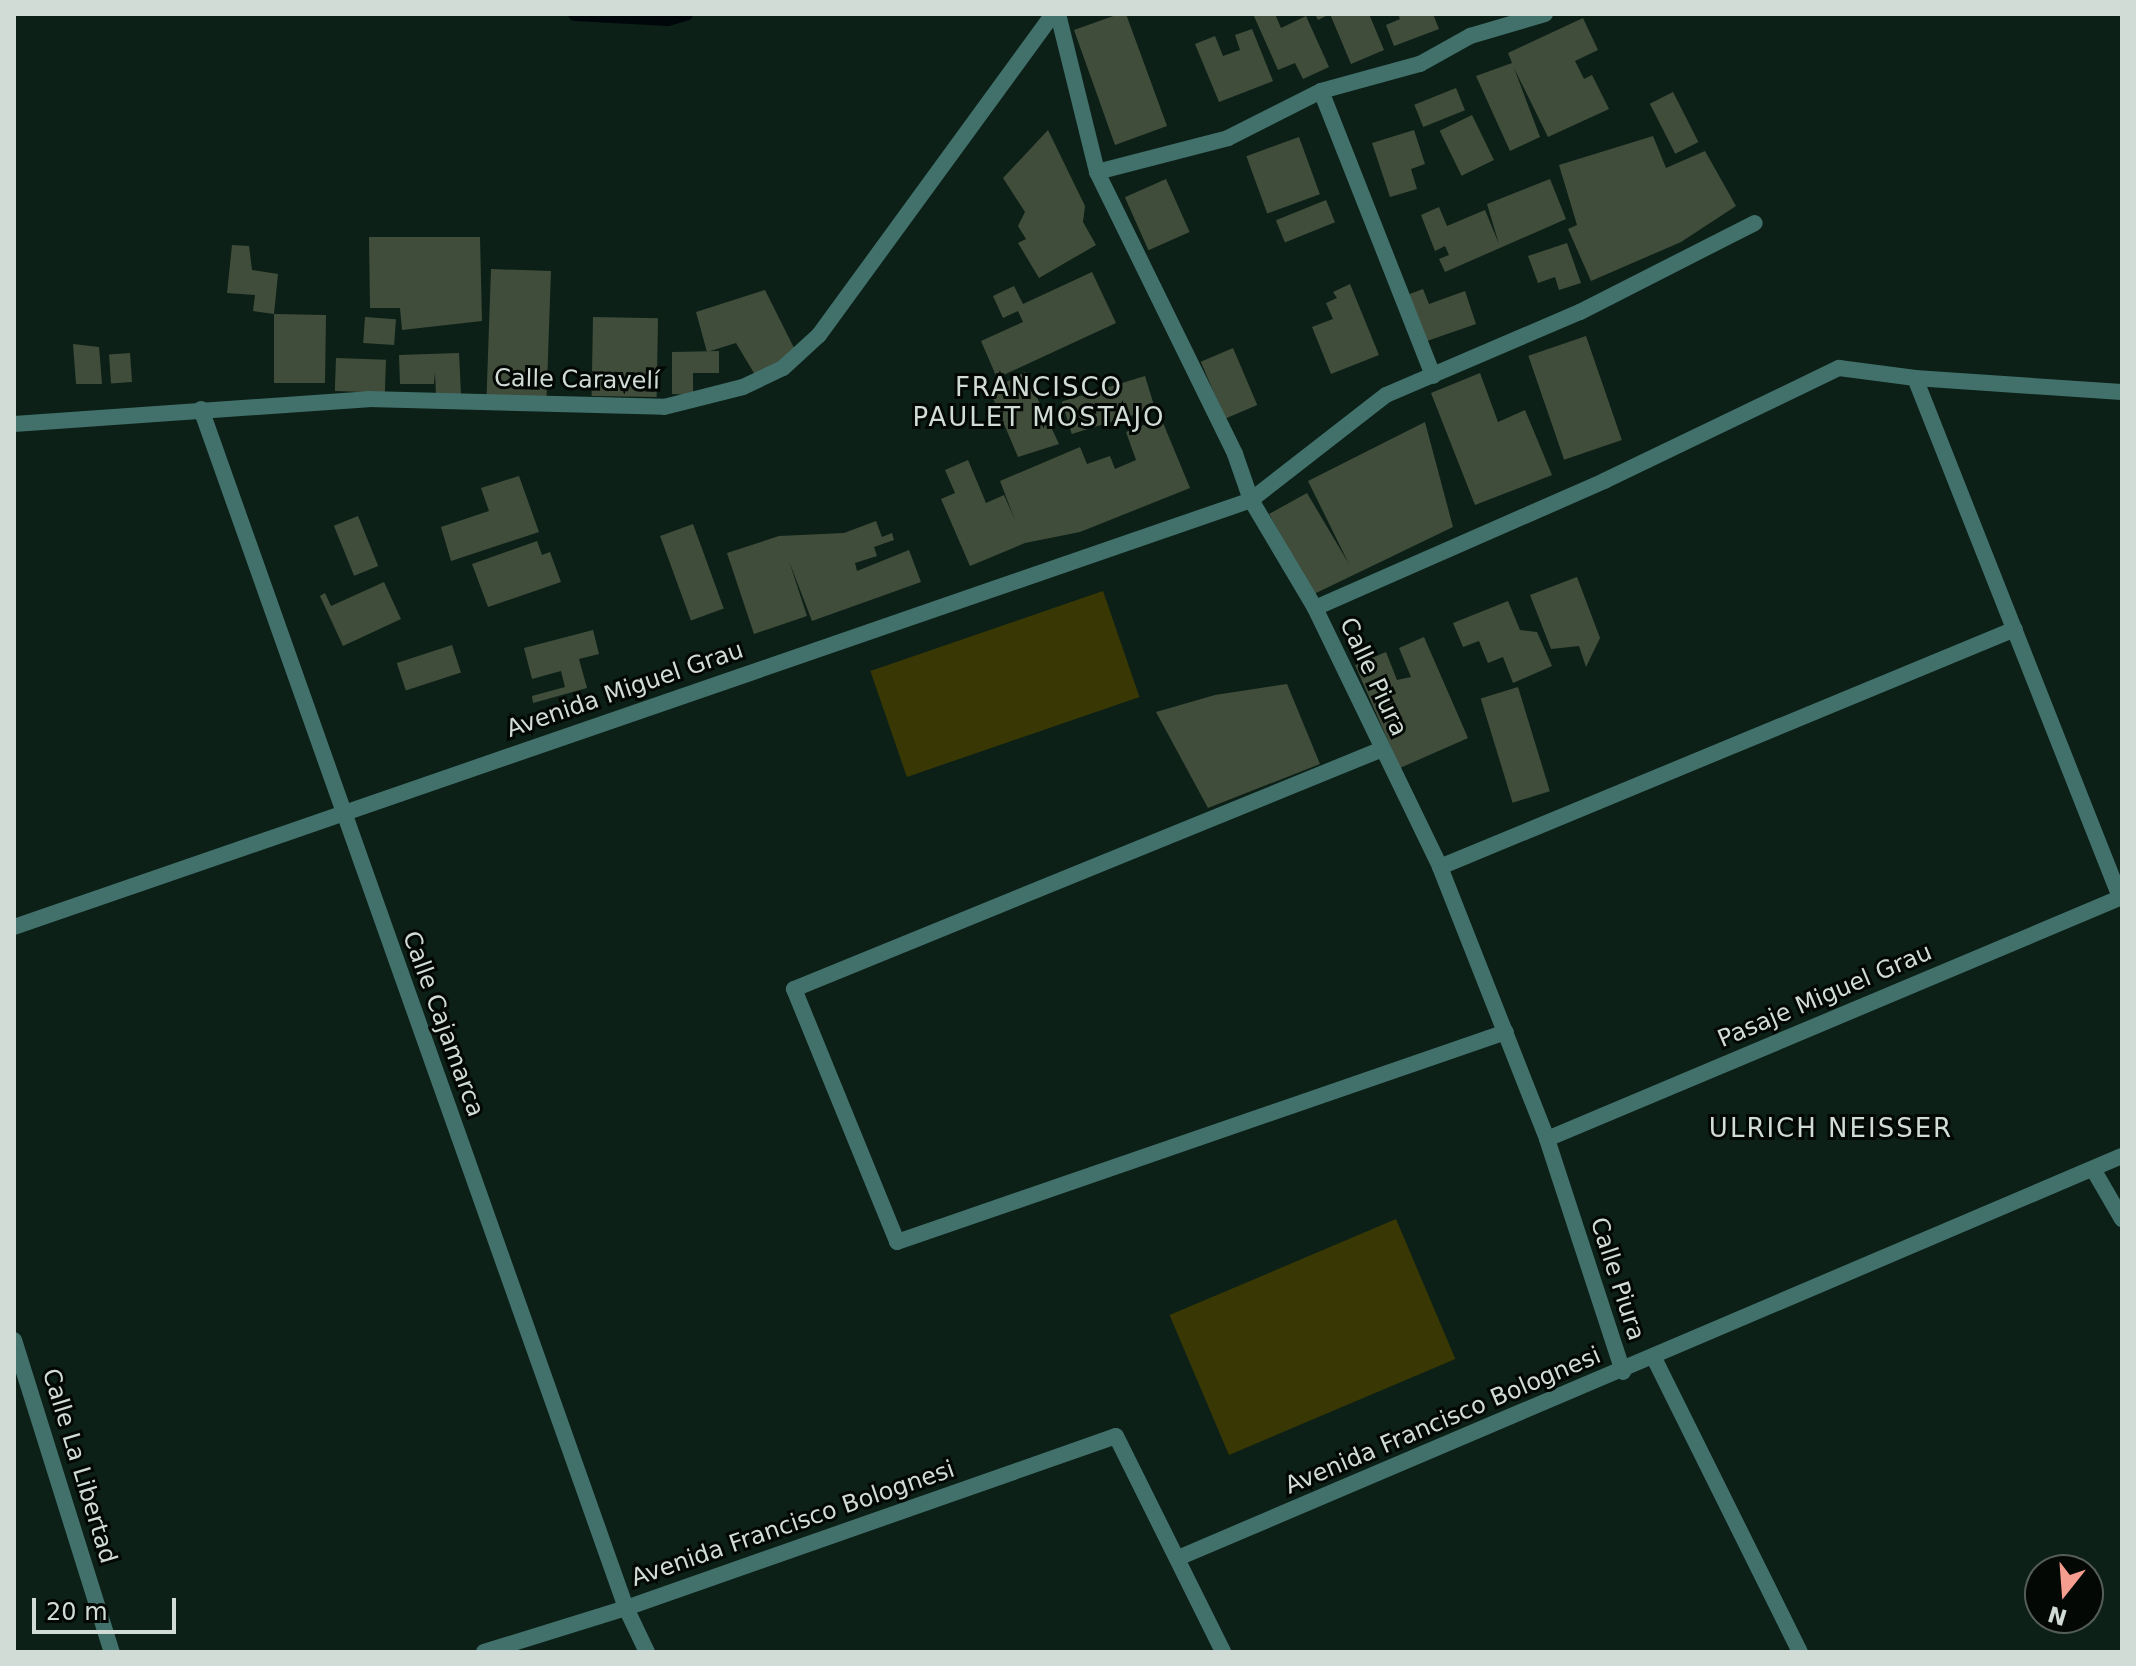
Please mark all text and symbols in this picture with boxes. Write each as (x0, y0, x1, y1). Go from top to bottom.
street label: Calle Caravelí (494, 364, 660, 396)
district label: FRANCISCO PAULET MOSTAJO (912, 372, 1166, 434)
street label: Calle Piura (1333, 613, 1413, 741)
street label: Avenida Miguel Grau (503, 636, 747, 744)
street label: Calle Cajamarca (396, 927, 490, 1121)
street label: Pasaje Miguel Grau (1714, 938, 1936, 1054)
district label: ULRICH NEISSER (1709, 1113, 1953, 1145)
street label: Calle Piura (1584, 1214, 1650, 1344)
street label: Avenida Francisco Bolognesi (1281, 1341, 1605, 1501)
street label: Calle La Libertad (36, 1365, 122, 1567)
street label: Avenida Francisco Bolognesi (628, 1455, 958, 1593)
north arrow (2024, 1554, 2104, 1634)
scale bar (36, 1582, 180, 1632)
text: 20 m (46, 1598, 108, 1626)
text: N (2045, 1601, 2070, 1630)

